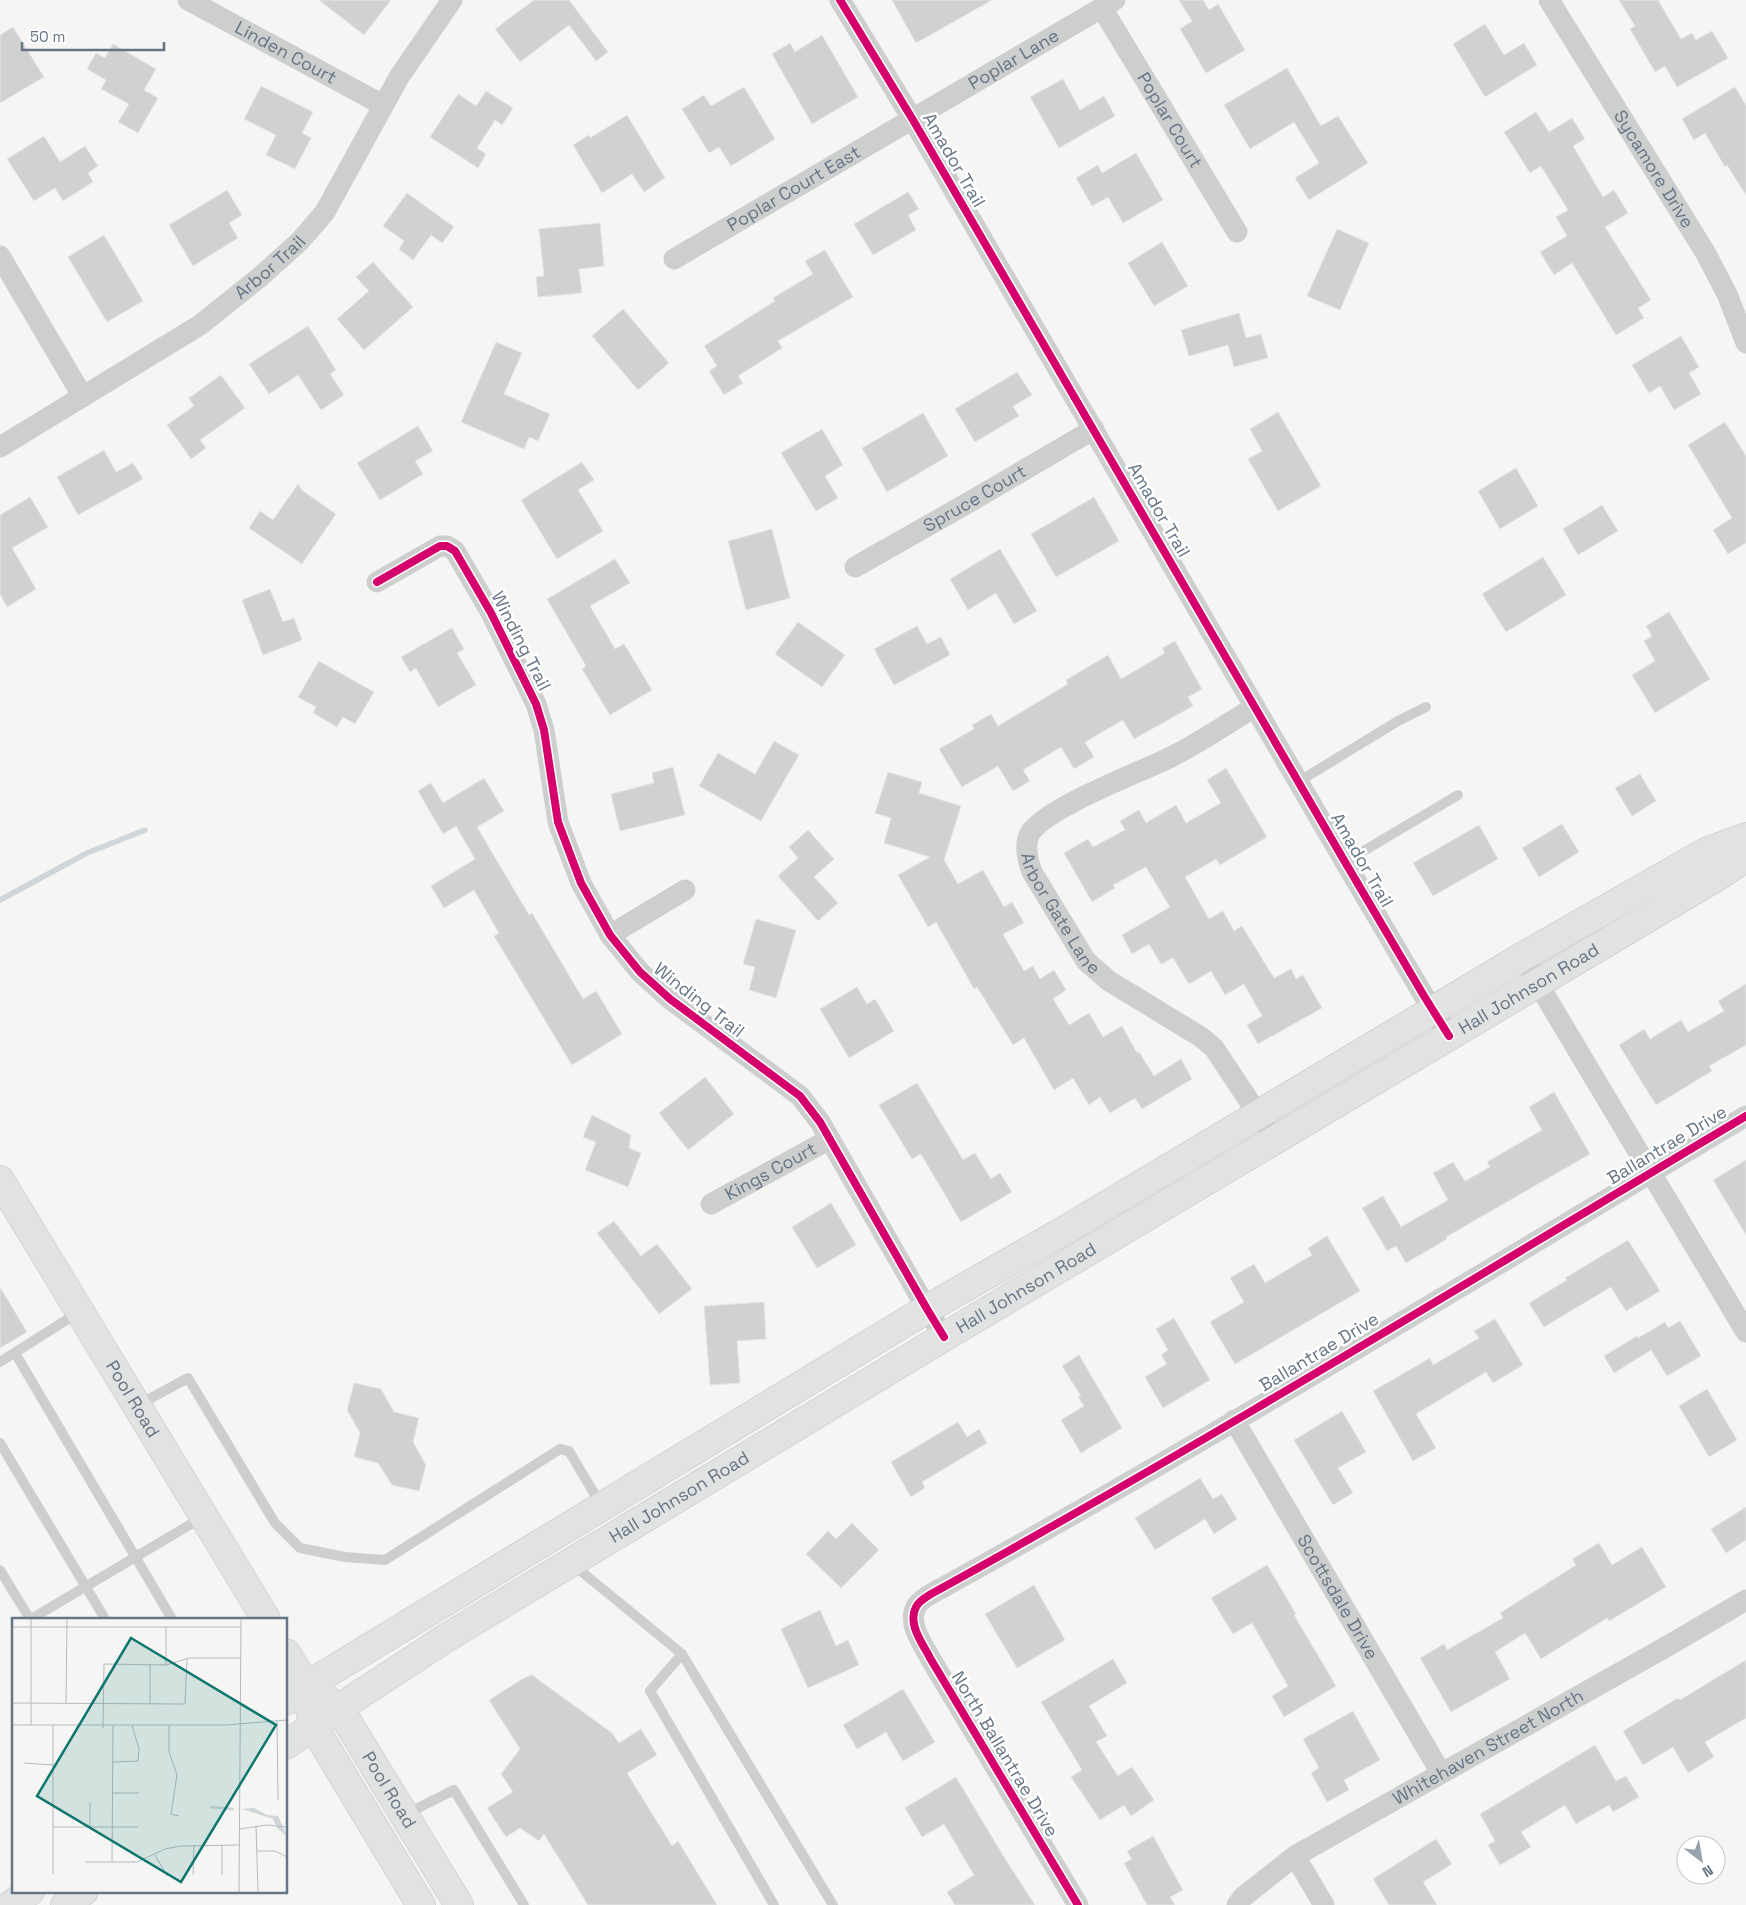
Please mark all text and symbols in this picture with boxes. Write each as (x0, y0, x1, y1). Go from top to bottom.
street label: Linden Court (231, 16, 341, 89)
scale bar (22, 20, 165, 52)
street label: Poplar Lane (964, 23, 1063, 95)
text: 50 m (30, 27, 65, 46)
street label: Poplar Court (1132, 68, 1208, 172)
street label: Sycamore Drive (1609, 106, 1699, 232)
street label: Amador Trail (918, 108, 991, 211)
street label: Poplar Court East (723, 140, 864, 236)
street label: Arbor Trail (229, 231, 311, 304)
street label: Amador Trail (1123, 458, 1196, 561)
street label: Spruce Court (919, 459, 1030, 537)
street label: Winding Trail (486, 587, 556, 694)
street label: Amador Trail (1326, 808, 1399, 911)
street label: Arbor Gate Lane (1016, 850, 1105, 979)
street label: Hall Johnson Road (1454, 938, 1603, 1039)
street label: Winding Trail (649, 957, 749, 1042)
street label: Ballantrae Drive (1603, 1100, 1731, 1189)
street label: Kings Court (721, 1137, 820, 1205)
street label: Hall Johnson Road (951, 1237, 1100, 1338)
street label: Ballantrae Drive (1255, 1307, 1383, 1396)
street label: Pool Road (101, 1356, 165, 1441)
street label: Hall Johnson Road (605, 1445, 753, 1548)
street label: Scottsdale Drive (1292, 1530, 1384, 1663)
inset map (12, 1618, 288, 1892)
street label: North Ballantrae Drive (947, 1667, 1064, 1841)
street label: Whitehaven Street North (1389, 1684, 1587, 1810)
street label: Pool Road (357, 1747, 422, 1832)
north arrow (1676, 1835, 1726, 1885)
text: N (1699, 1861, 1716, 1881)

